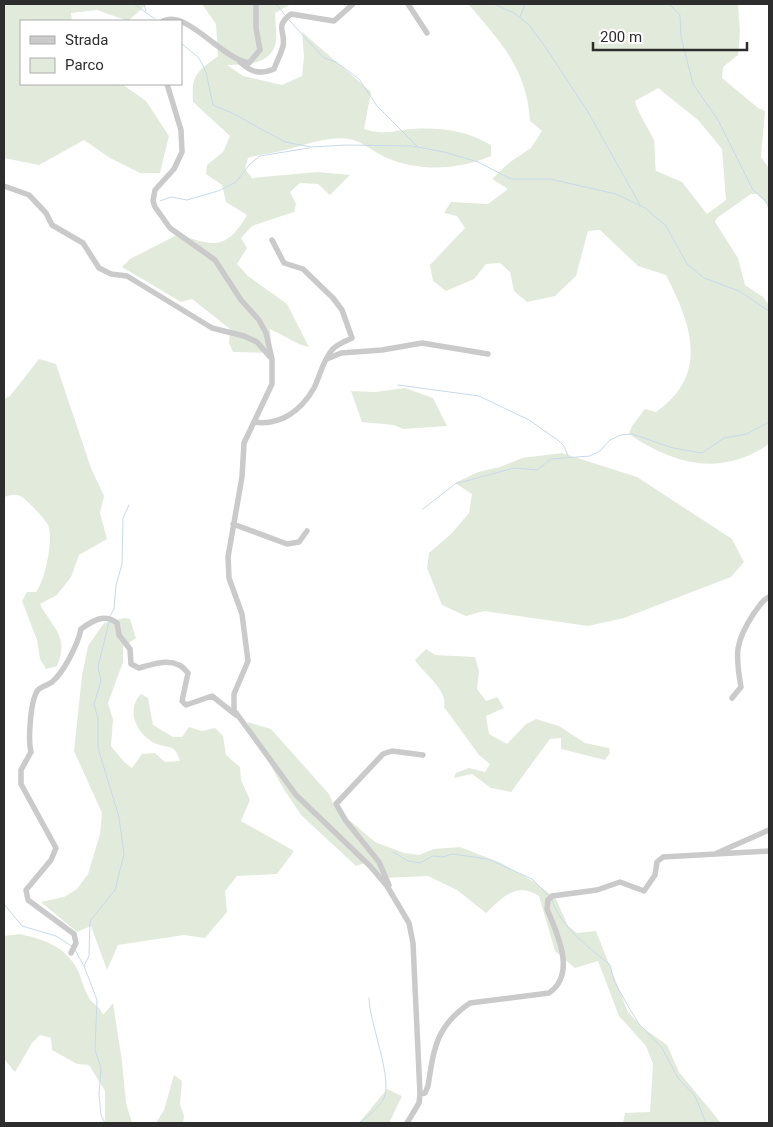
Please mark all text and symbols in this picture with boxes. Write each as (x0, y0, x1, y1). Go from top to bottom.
legend (20, 20, 182, 85)
scale bar (593, 20, 747, 52)
text: 200 m (600, 28, 642, 46)
text: Strada (65, 31, 108, 49)
text: Parco (65, 56, 104, 74)

